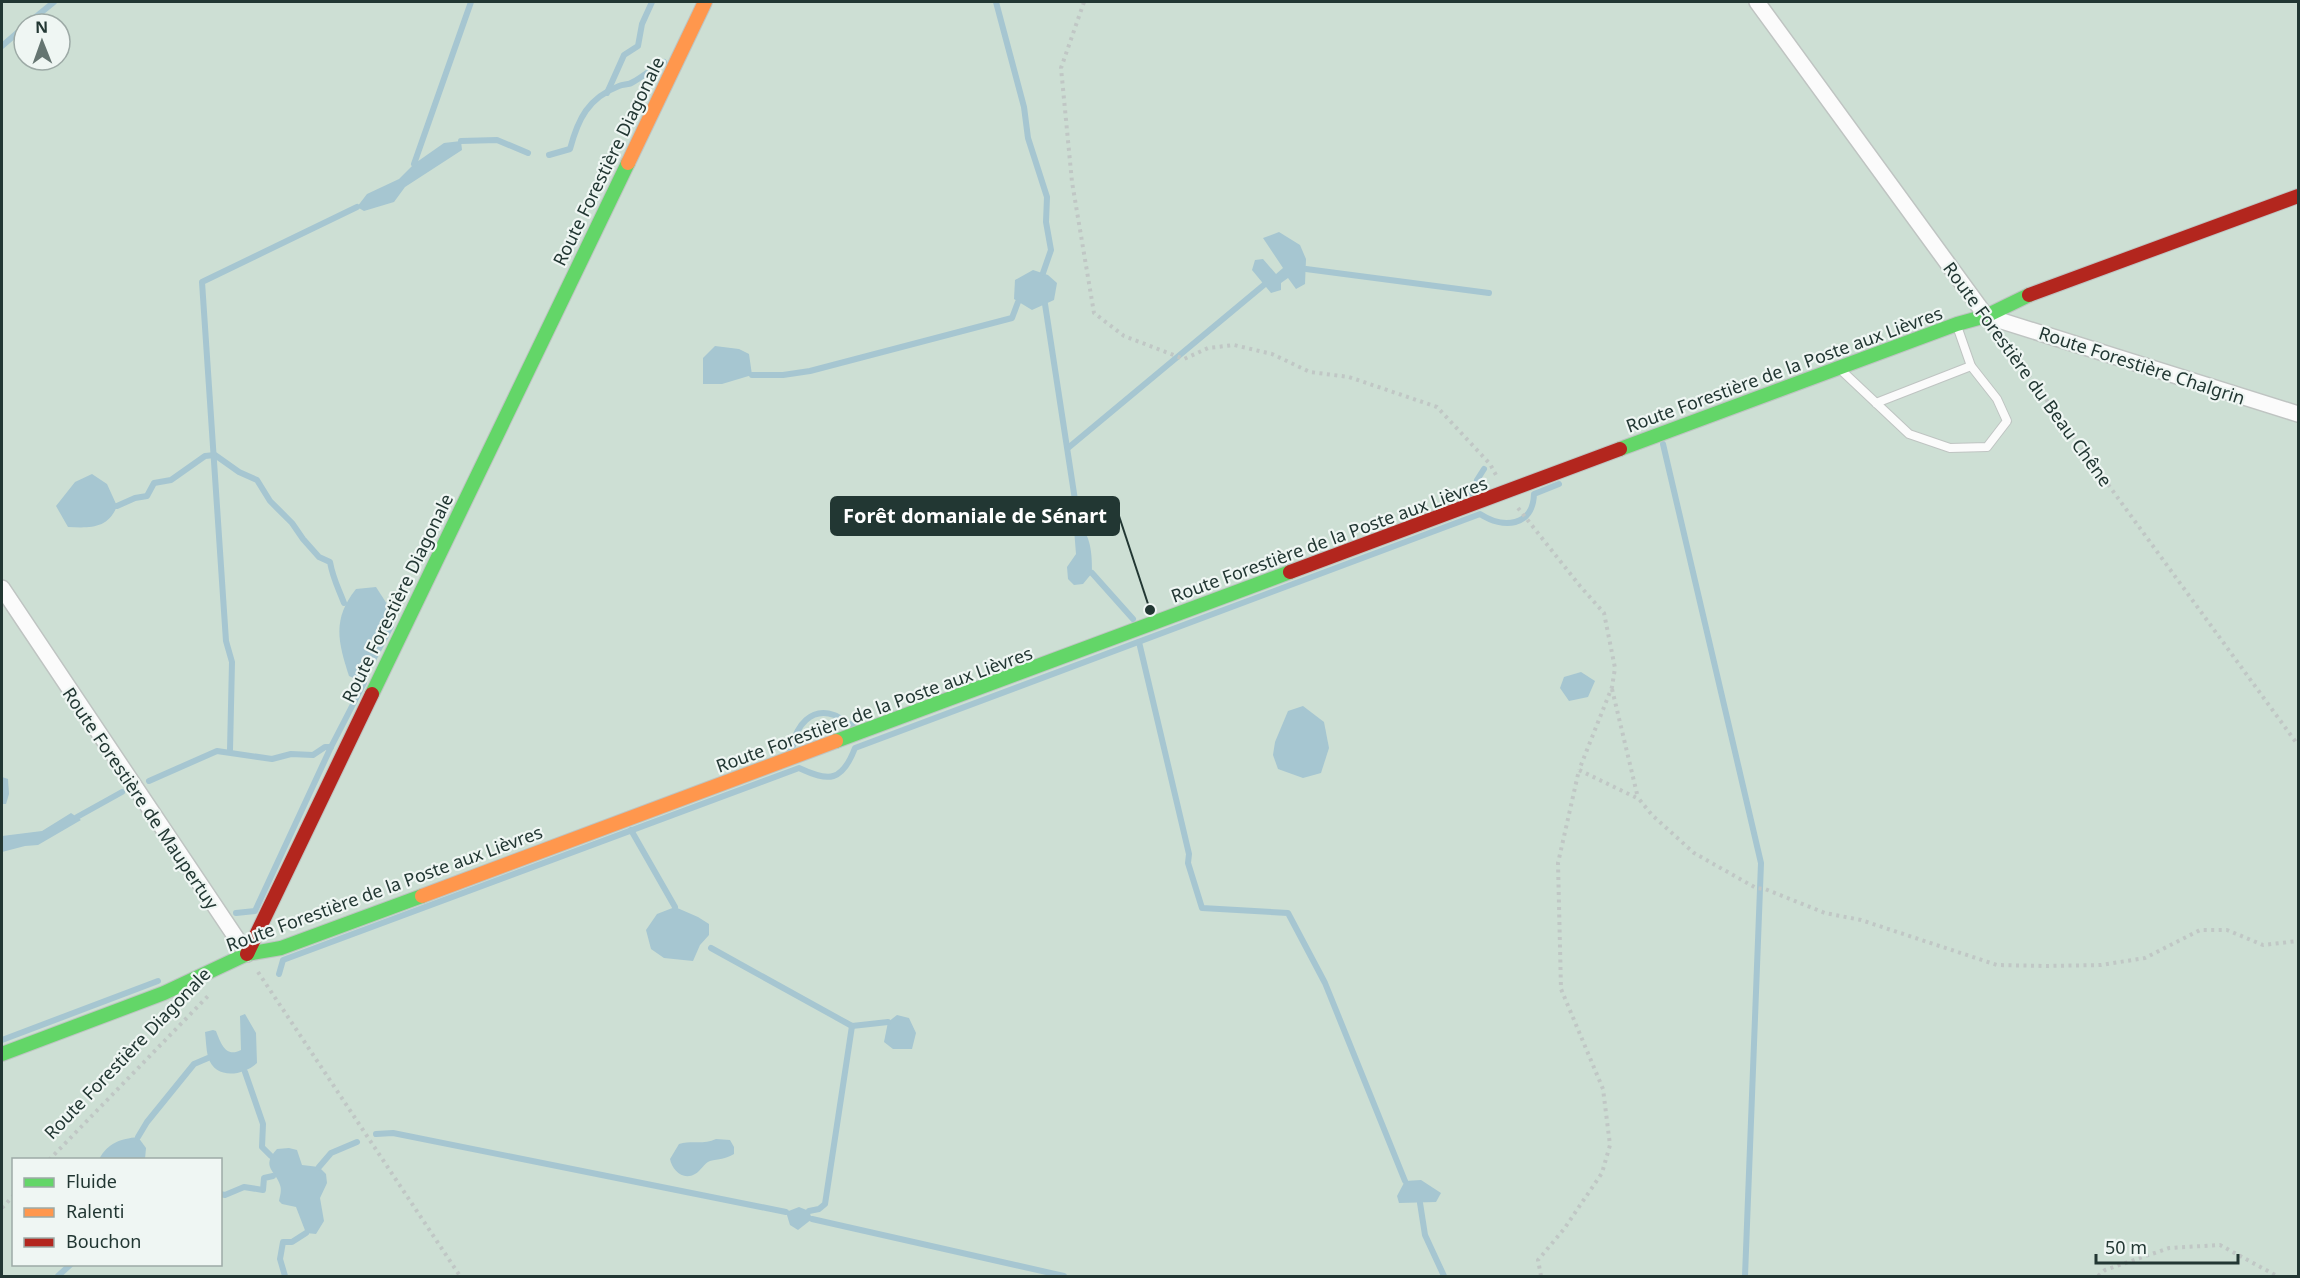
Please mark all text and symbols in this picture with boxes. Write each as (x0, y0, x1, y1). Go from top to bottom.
north arrow (12, 12, 72, 72)
text: N (35, 16, 48, 38)
street label: Route Forestière Diagonale (547, 53, 669, 269)
street label: Route Forestière du Beau Chêne (1938, 257, 2118, 491)
street label: Route Forestière de la Poste aux Lièvres (1622, 300, 1946, 438)
street label: Route Forestière Chalgrin (2036, 320, 2248, 410)
street label: Route Forestière de la Poste aux Lièvres (1167, 470, 1491, 608)
street label: Route Forestière Diagonale (336, 490, 458, 706)
callout: Forêt domaniale de Sénart (831, 497, 1119, 535)
text: Forêt domaniale de Sénart (843, 502, 1107, 529)
street label: Route Forestière de la Poste aux Lièvres (712, 640, 1036, 778)
street label: Route Forestière de Maupertuy (58, 682, 225, 914)
street label: Route Forestière de la Poste aux Lièvres (222, 819, 546, 957)
street label: Route Forestière Diagonale (39, 962, 215, 1144)
legend (12, 1158, 222, 1266)
text: Fluide (66, 1169, 117, 1193)
text: Ralenti (66, 1199, 124, 1223)
scale bar (2096, 1227, 2238, 1265)
text: Bouchon (66, 1229, 142, 1253)
text: 50 m (2105, 1235, 2147, 1259)

